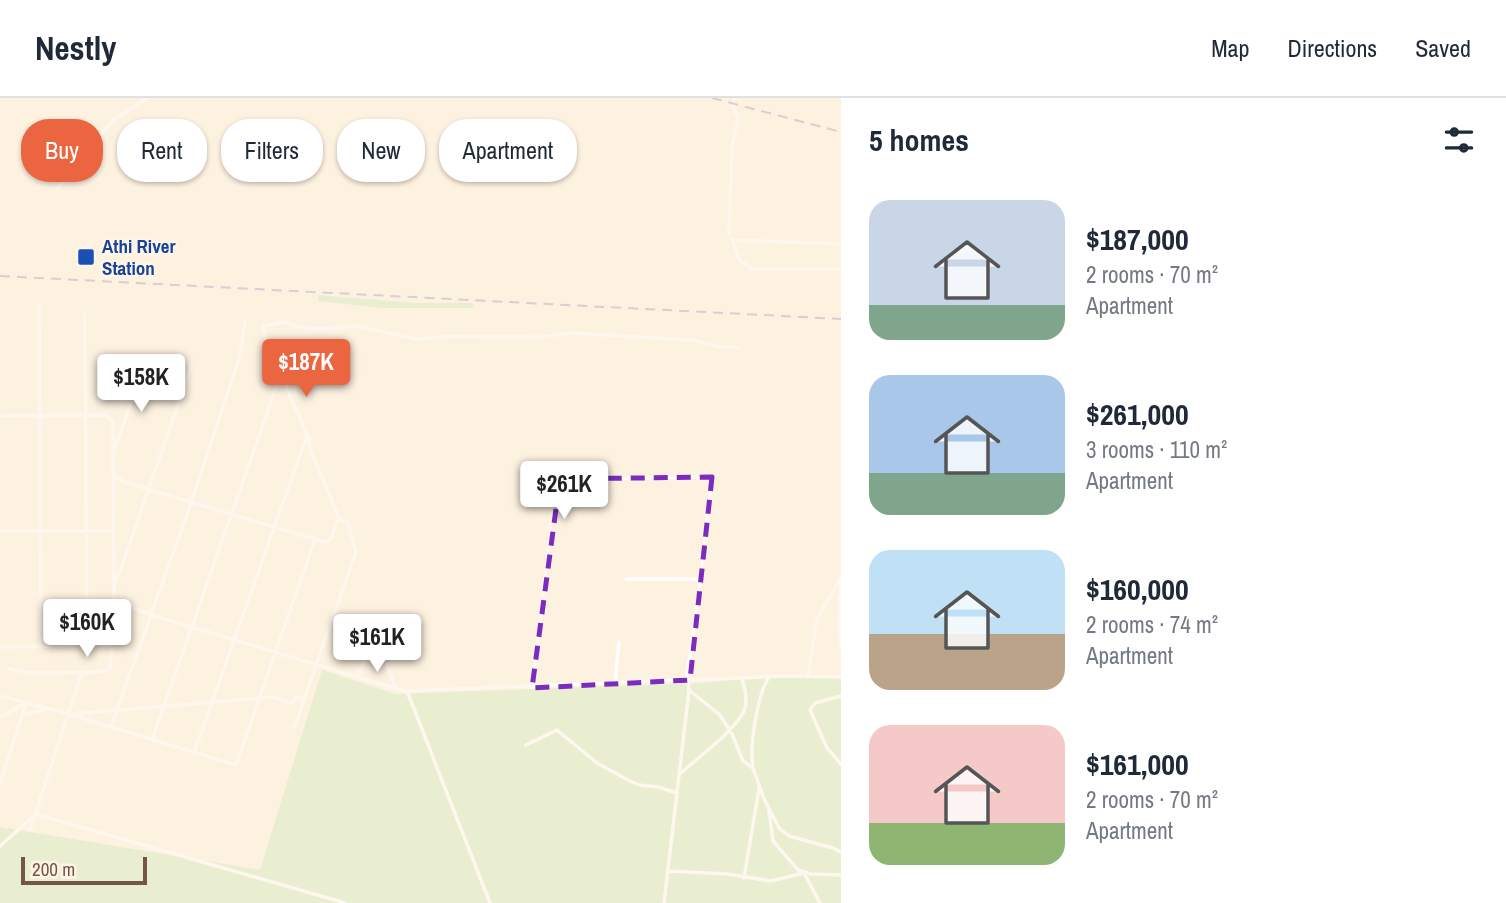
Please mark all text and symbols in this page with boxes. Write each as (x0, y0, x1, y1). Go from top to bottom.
text: Nestly (35, 26, 116, 70)
text: Map (1211, 32, 1249, 64)
text: Directions (1287, 32, 1377, 64)
text: Saved (1415, 32, 1471, 64)
chip: Buy (21, 119, 103, 182)
chip: Rent (117, 119, 207, 182)
chip: Filters (221, 119, 323, 182)
chip: New (337, 119, 425, 182)
chip: Apartment (439, 119, 577, 182)
text: 5 homes (869, 120, 969, 160)
icon: filters (1440, 121, 1478, 159)
text: $187,000 (1086, 219, 1189, 259)
icon: home (925, 228, 1009, 312)
place label: Athi River Station (102, 233, 176, 281)
marker: Athi River Station (76, 247, 96, 267)
text: 2 rooms · 70 m² (1086, 259, 1218, 290)
text: Apartment (1086, 290, 1173, 321)
pin: $187K (257, 340, 355, 399)
text: $187K (278, 346, 334, 377)
pin: $158K (92, 354, 190, 414)
text: $158K (113, 361, 169, 392)
text: $261,000 (1086, 394, 1189, 434)
icon: home (925, 403, 1009, 487)
text: 3 rooms · 110 m² (1086, 434, 1227, 465)
pin: $261K (515, 462, 613, 521)
text: Apartment (1086, 465, 1173, 496)
text: $261K (536, 468, 592, 499)
text: $160,000 (1086, 569, 1189, 609)
icon: home (925, 578, 1009, 662)
pin: $160K (38, 600, 136, 659)
text: $160K (59, 606, 115, 637)
text: 2 rooms · 74 m² (1086, 609, 1218, 640)
pin: $161K (328, 614, 426, 674)
text: $161K (349, 621, 405, 652)
text: Apartment (1086, 640, 1173, 671)
text: $161,000 (1086, 744, 1189, 784)
icon: home (925, 753, 1009, 837)
text: 2 rooms · 70 m² (1086, 784, 1218, 815)
text: Apartment (1086, 815, 1173, 846)
scale bar (21, 854, 147, 886)
text: 200 m (32, 856, 75, 882)

